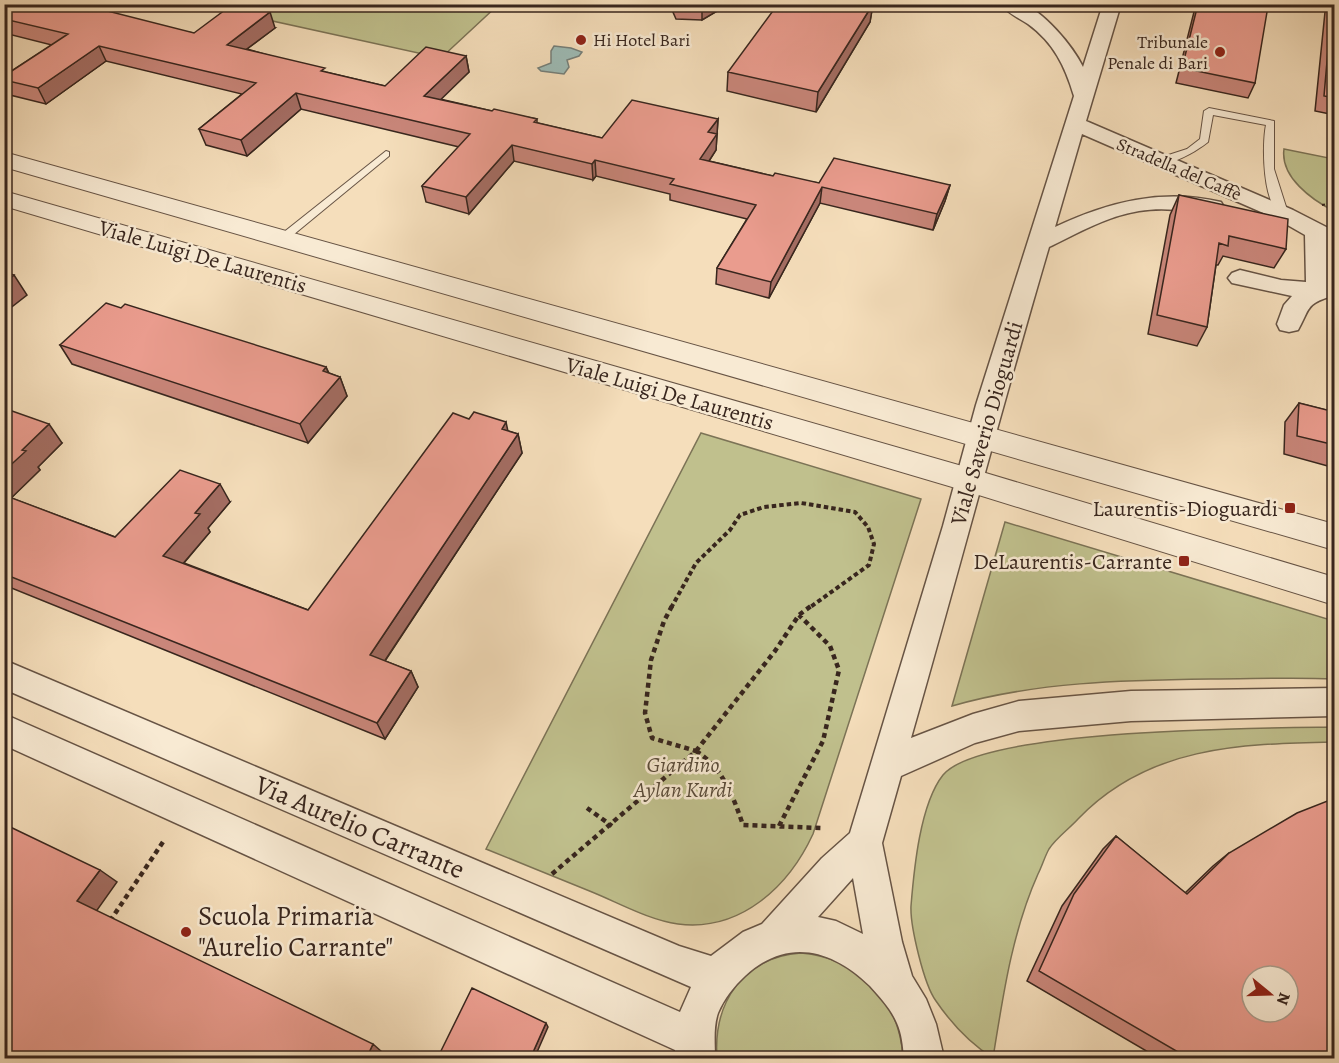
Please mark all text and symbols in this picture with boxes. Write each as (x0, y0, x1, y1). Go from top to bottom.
place label: Hi Hotel Bari (593, 28, 690, 52)
place label: Tribunale Penale di Bari (1107, 30, 1208, 75)
marker: Hi Hotel Bari (574, 33, 588, 47)
marker: Tribunale Penale di Bari (1213, 45, 1227, 59)
street label: Stradella del Caffè (1113, 132, 1245, 206)
street label: Viale Luigi De Laurentis (94, 213, 310, 301)
street label: Viale Saverio Dioguardi (943, 318, 1030, 530)
street label: Viale Luigi De Laurentis (561, 350, 777, 438)
place label: Laurentis-Dioguardi (1093, 494, 1278, 524)
marker: Laurentis-Dioguardi (1283, 501, 1297, 515)
place label: DeLaurentis-Carrante (973, 547, 1172, 577)
marker: DeLaurentis-Carrante (1177, 554, 1191, 568)
park label: Giardino Aylan Kurdi (633, 750, 732, 805)
street label: Via Aurelio Carrante (249, 766, 470, 887)
place label: Scuola Primaria "Aurelio Carrante" (198, 898, 393, 965)
marker: Scuola Primaria "Aurelio Carrante" (179, 925, 193, 939)
north arrow (1240, 964, 1300, 1024)
text: N (1271, 989, 1296, 1008)

